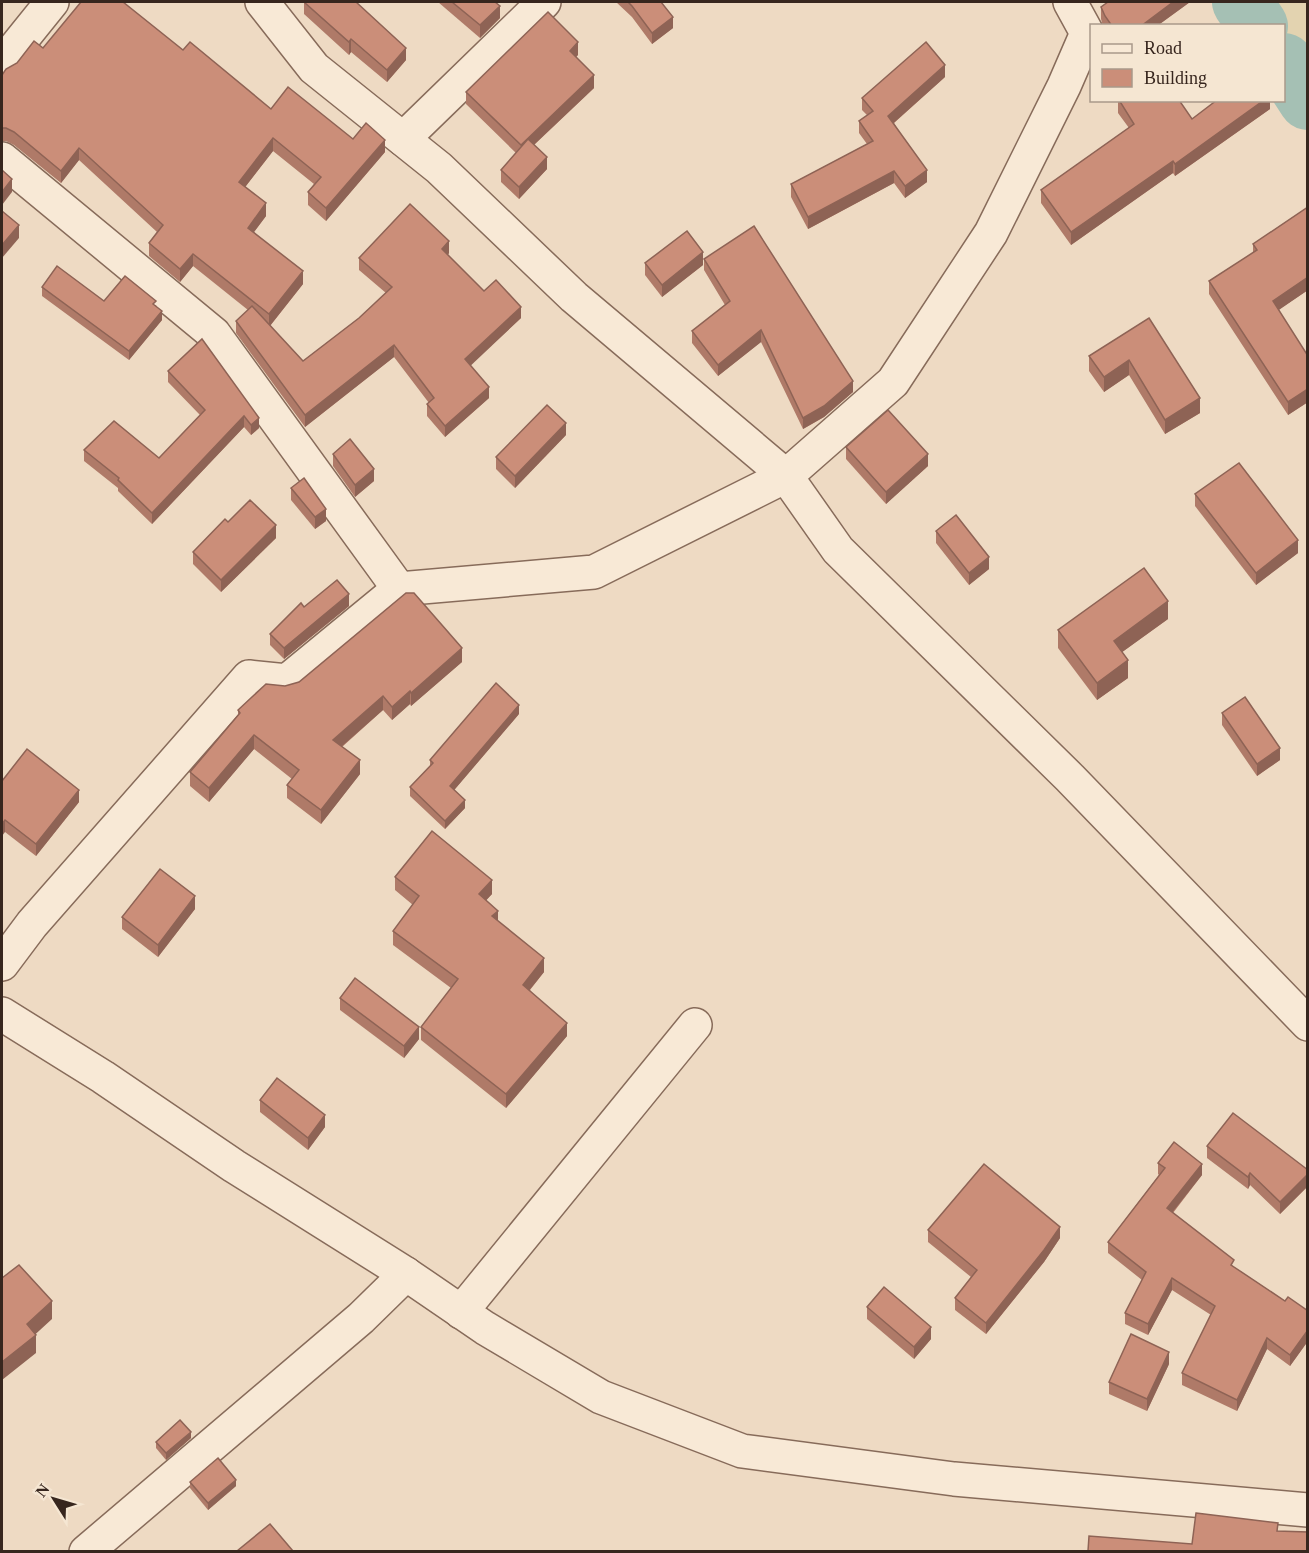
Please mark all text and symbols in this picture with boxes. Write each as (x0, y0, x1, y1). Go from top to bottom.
legend (1090, 24, 1285, 102)
text: Road (1144, 38, 1182, 58)
text: Building (1144, 68, 1207, 88)
north arrow (24, 1469, 84, 1529)
text: N (32, 1480, 53, 1500)

